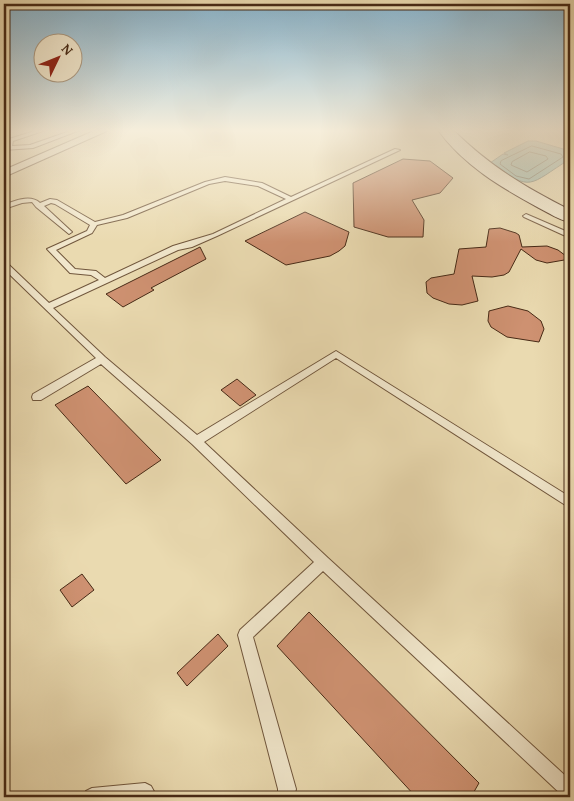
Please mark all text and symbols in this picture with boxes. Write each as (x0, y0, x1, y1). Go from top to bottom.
north arrow (32, 32, 82, 82)
text: N (57, 39, 78, 60)

